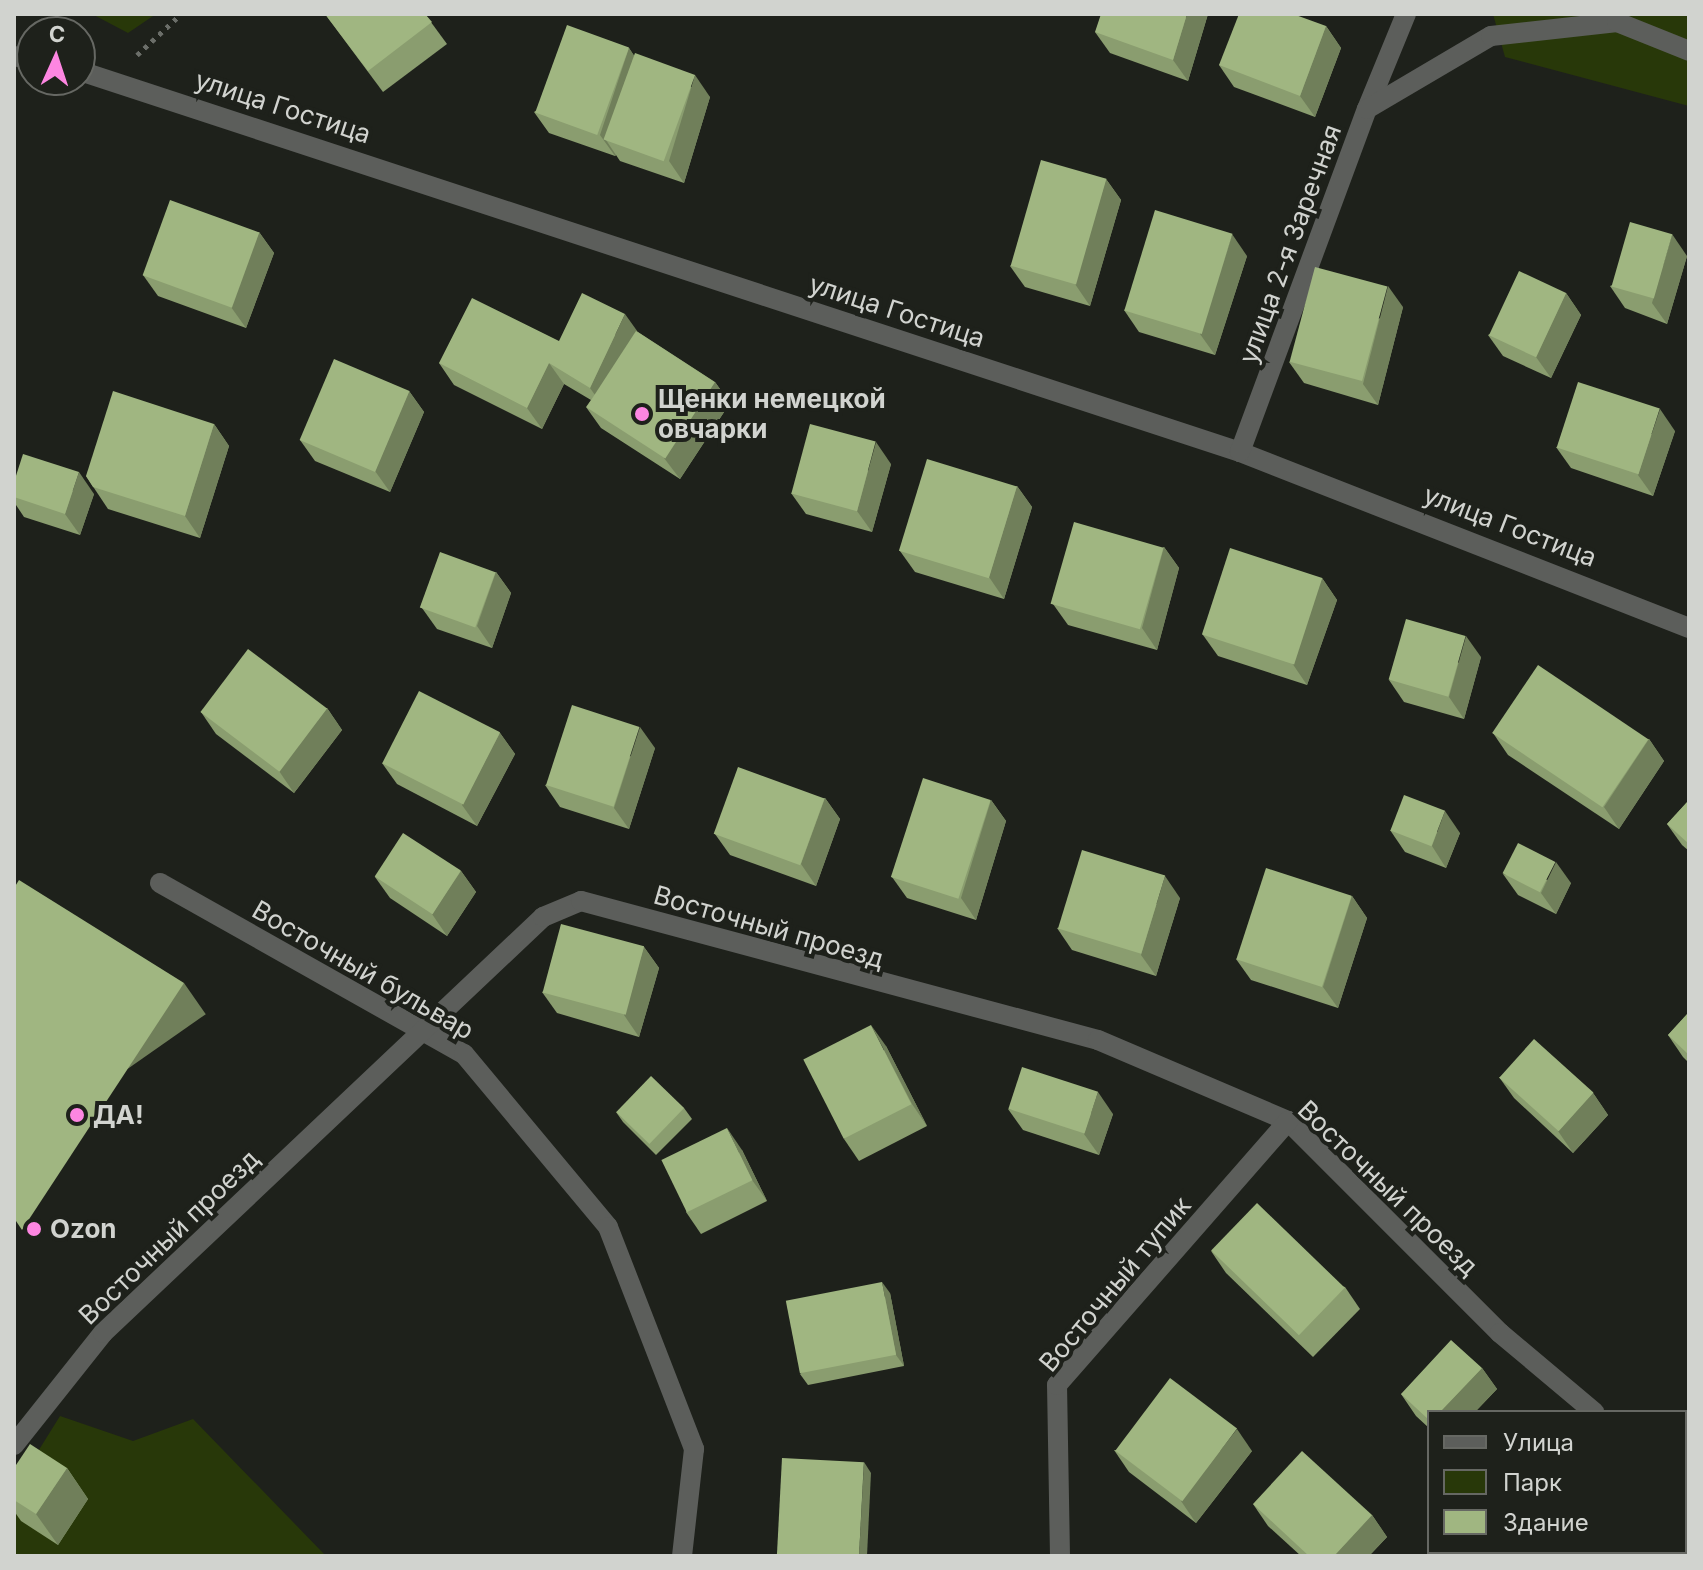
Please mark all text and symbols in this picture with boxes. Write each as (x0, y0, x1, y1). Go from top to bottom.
north arrow (16, 16, 96, 96)
text: С (48, 21, 66, 47)
street label: улица Гостица (191, 64, 375, 150)
street label: улица 2-я Заречная (1232, 120, 1348, 368)
street label: улица Гостица (805, 268, 989, 354)
place label: Щенки немецкой овчарки (658, 383, 886, 444)
marker: Щенки немецкой овчарки (633, 405, 651, 423)
street label: улица Гостица (1419, 479, 1601, 573)
street label: Восточный проезд (650, 879, 888, 975)
street label: Восточный бульвар (247, 894, 479, 1046)
street label: Восточный проезд (1291, 1094, 1485, 1282)
place label: ДА! (93, 1099, 144, 1131)
marker: ДА! (68, 1106, 86, 1124)
street label: Восточный проезд (72, 1143, 266, 1331)
street label: Восточный тупик (1033, 1190, 1197, 1378)
place label: Ozon (50, 1213, 117, 1245)
marker: Ozon (25, 1220, 43, 1238)
legend (1427, 1410, 1687, 1554)
text: Улица (1503, 1428, 1574, 1457)
text: Парк (1503, 1468, 1562, 1497)
text: Здание (1503, 1508, 1589, 1537)

